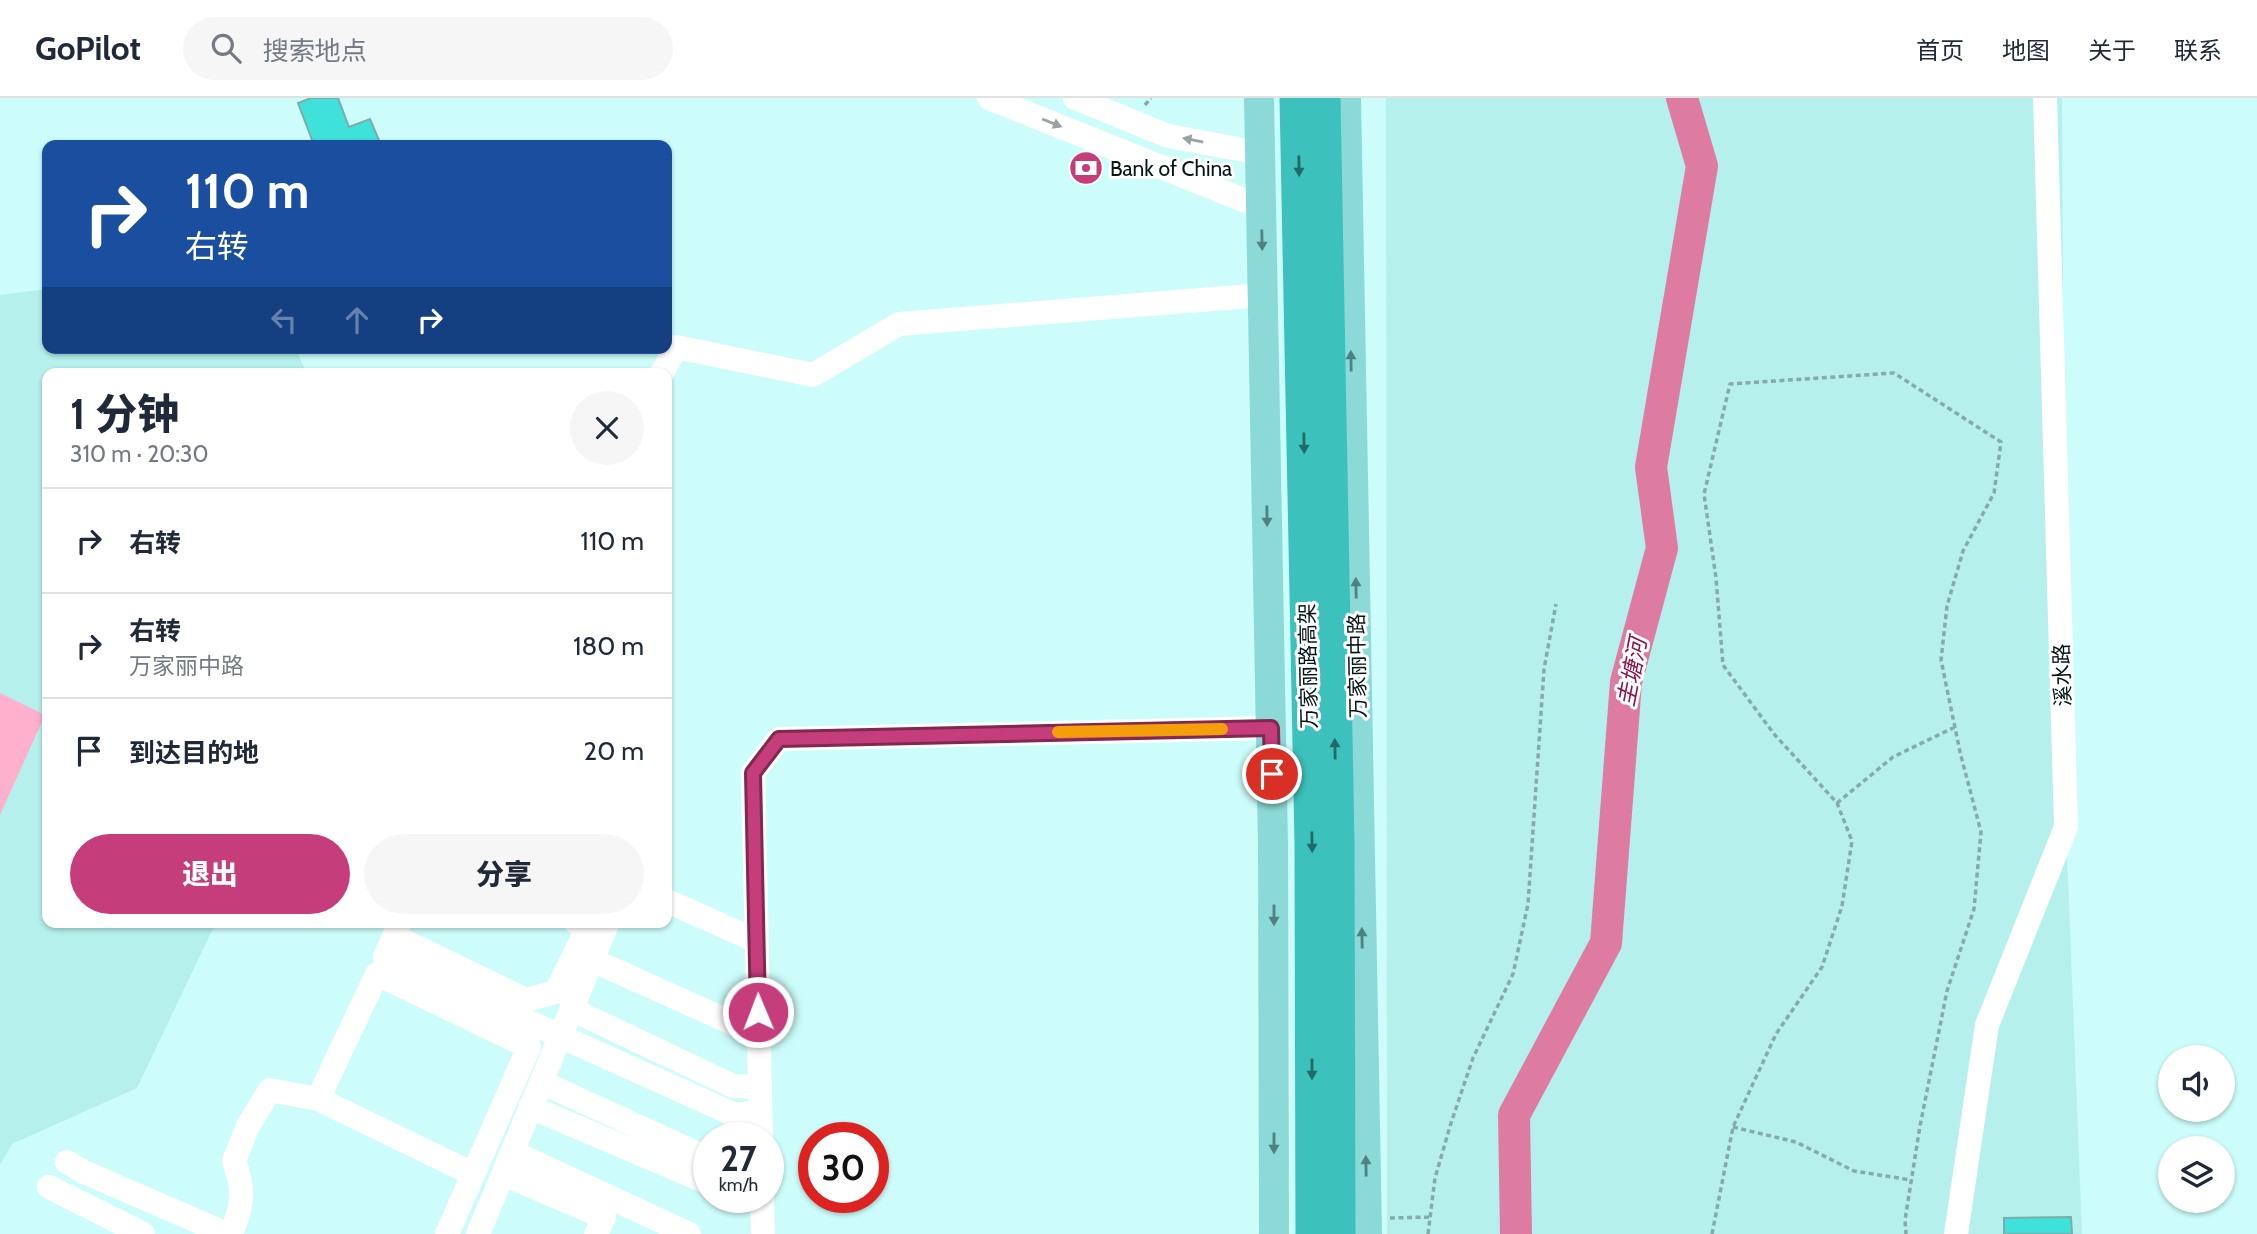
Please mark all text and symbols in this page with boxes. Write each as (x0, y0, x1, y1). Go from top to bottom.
search box (183, 17, 673, 80)
text: GoPilot (35, 28, 141, 68)
icon: search (207, 29, 245, 67)
text: 搜索地点 (263, 35, 367, 67)
text: 首页 (1916, 36, 1964, 65)
text: 地图 (2002, 36, 2050, 65)
text: 关于 (2088, 36, 2136, 65)
text: 联系 (2174, 36, 2222, 65)
one-way arrow (1042, 118, 1063, 129)
one-way arrow (1182, 135, 1204, 146)
bank icon: Bank of China (1067, 149, 1105, 187)
one-way arrow (1293, 155, 1305, 177)
place label: Bank of China (1110, 156, 1232, 181)
text: 110 m (185, 161, 309, 220)
icon: right (70, 168, 161, 259)
text: 右转 (185, 227, 249, 266)
one-way arrow (1256, 229, 1267, 251)
icon: left (265, 301, 303, 339)
icon: ahead (338, 301, 376, 339)
icon: right (411, 301, 449, 339)
one-way arrow (1346, 350, 1357, 372)
text: 1 分钟 (70, 388, 179, 440)
button: close (570, 391, 644, 465)
one-way arrow (1298, 432, 1310, 454)
text: 310 m · 20:30 (70, 440, 209, 468)
one-way arrow (1261, 505, 1273, 527)
icon: right (70, 522, 108, 560)
text: 110 m (580, 525, 644, 557)
text: 右转 (129, 527, 181, 559)
one-way arrow (1350, 577, 1362, 599)
street label: 万家丽路高架 (1294, 603, 1322, 729)
street label: 万家丽中路 (1344, 613, 1370, 719)
text: 右转 (129, 615, 181, 647)
icon: right (70, 627, 108, 665)
text: 180 m (573, 630, 644, 662)
water label: 圭塘河 (1612, 632, 1653, 709)
street label: 溪水路 (2048, 643, 2076, 707)
text: 万家丽中路 (129, 652, 244, 680)
icon: arrive (70, 732, 108, 770)
text: 20 m (584, 735, 644, 767)
text: 到达目的地 (129, 737, 259, 769)
one-way arrow (1329, 738, 1341, 760)
pin (1242, 744, 1302, 804)
icon: arrive (1253, 755, 1291, 793)
one-way arrow (1306, 831, 1318, 853)
button: 退出 (70, 834, 350, 914)
button: 分享 (364, 834, 644, 914)
one-way arrow (1268, 904, 1280, 926)
one-way arrow (1356, 927, 1368, 949)
position arrow (721, 975, 795, 1049)
map controls (2158, 1045, 2235, 1213)
button: sound (2158, 1045, 2235, 1122)
one-way arrow (1306, 1058, 1318, 1080)
speed limit sign: 30 (798, 1122, 889, 1213)
one-way arrow (1268, 1132, 1280, 1154)
button: layers (2158, 1136, 2235, 1213)
text: 27 (720, 1137, 757, 1180)
one-way arrow (1360, 1155, 1372, 1177)
text: km/h (719, 1174, 758, 1196)

